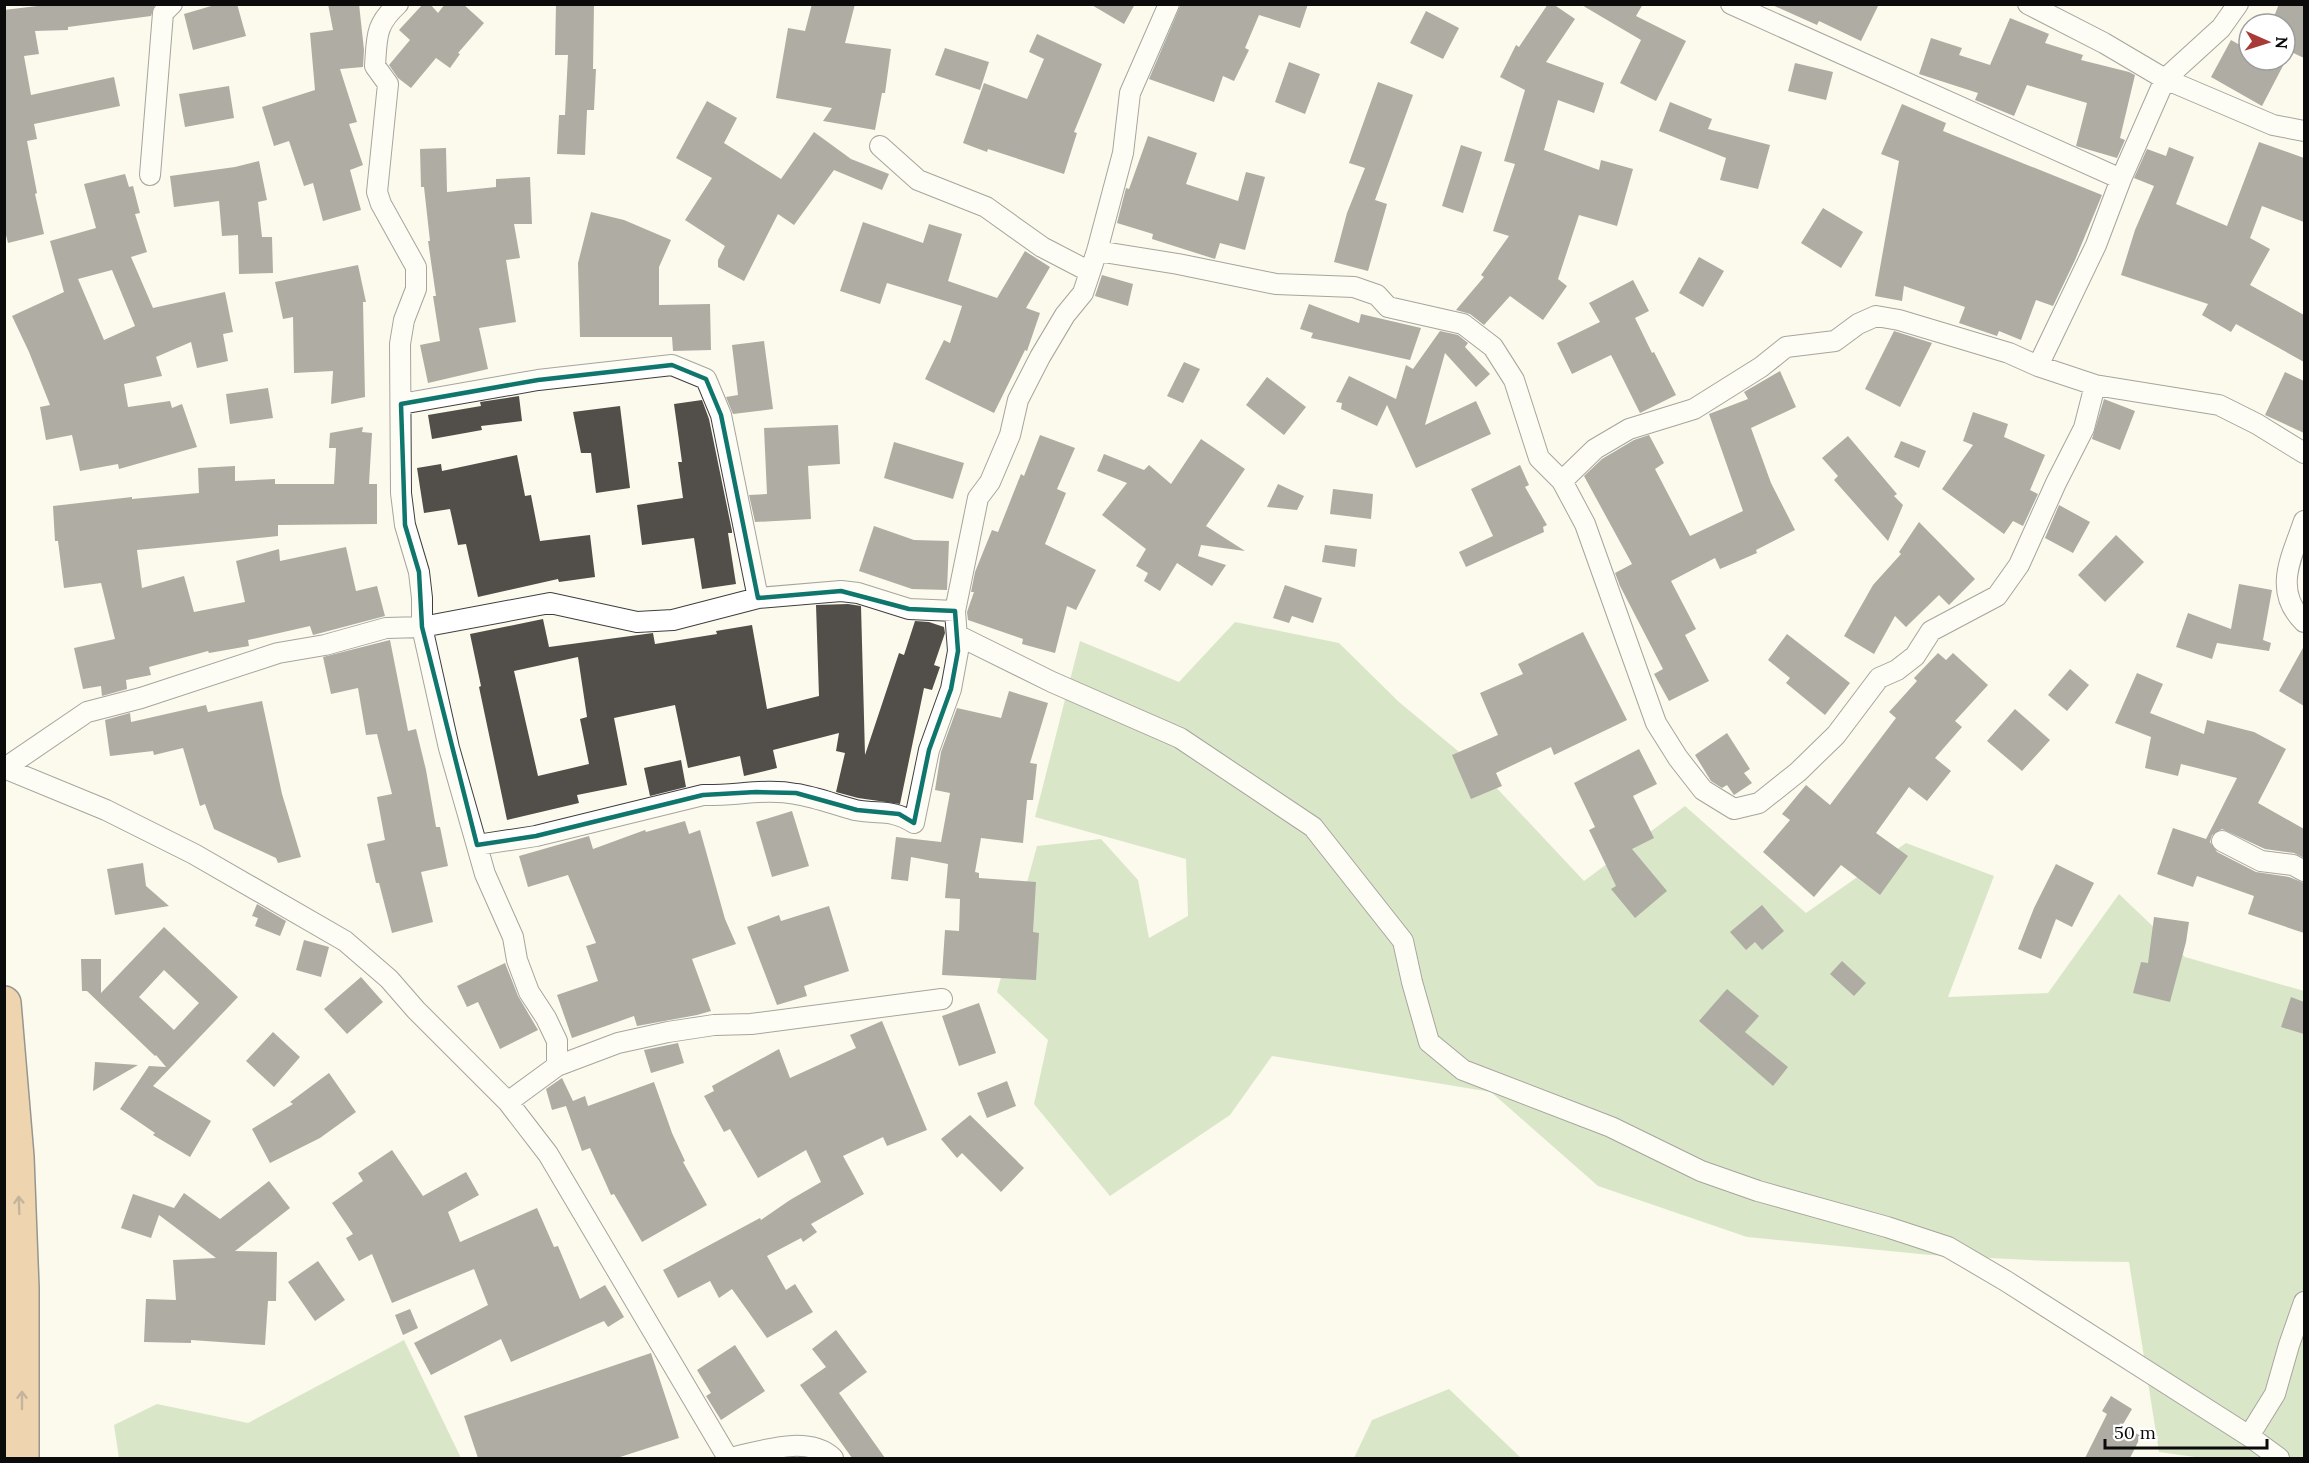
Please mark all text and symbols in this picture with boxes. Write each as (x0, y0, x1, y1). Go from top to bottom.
north arrow (2237, 12, 2297, 72)
text: N (2272, 36, 2292, 49)
one-way arrow (13, 1196, 24, 1216)
one-way arrow (16, 1391, 28, 1411)
scale bar (2105, 1412, 2267, 1450)
text: 50 m (2114, 1421, 2156, 1444)

